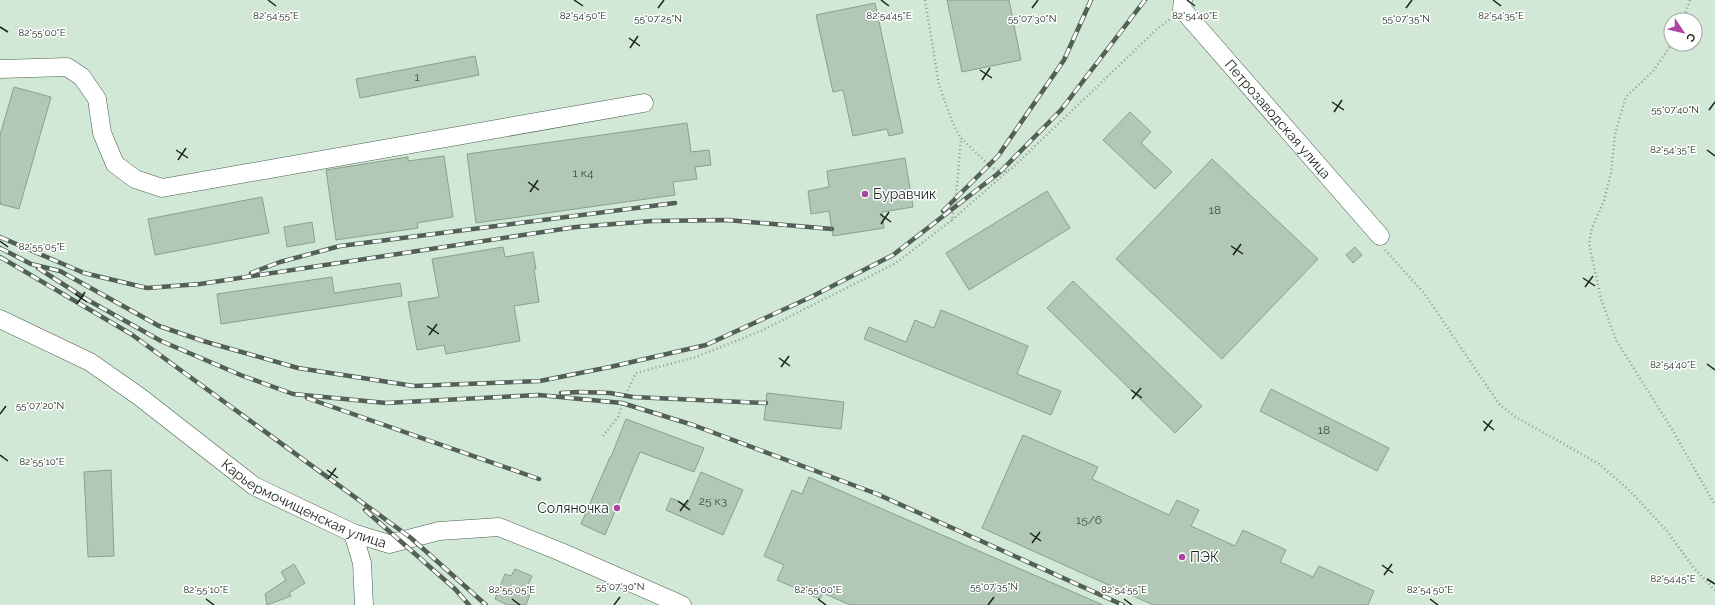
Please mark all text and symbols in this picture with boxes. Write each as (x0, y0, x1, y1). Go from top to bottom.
text: 82°54'55"E (253, 10, 299, 21)
text: 82°54'50"E (560, 10, 606, 21)
text: 82°54'45"E (866, 10, 912, 21)
text: 82°54'40"E (1172, 10, 1218, 21)
text: 82°54'35"E (1478, 10, 1524, 21)
north arrow (1663, 12, 1703, 52)
text: 55°07'25"N (634, 13, 682, 24)
text: 55°07'30"N (1008, 13, 1056, 24)
text: 55°07'35"N (1382, 13, 1430, 24)
text: 82°55'00"E (18, 27, 66, 38)
text: С (1683, 31, 1698, 45)
street label: Петрозаводская улица (1222, 56, 1334, 182)
house number: 1 (414, 70, 420, 84)
text: 55°07'40"N (1651, 104, 1699, 115)
text: 82°54'35"E (1650, 144, 1696, 155)
house number: 1 к4 (573, 166, 594, 180)
place label: Буравчик (873, 186, 936, 202)
marker: Буравчик (860, 189, 870, 199)
house number: 18 (1209, 203, 1221, 217)
text: 82°55'05"E (19, 241, 65, 252)
text: 82°54'40"E (1650, 359, 1696, 370)
text: 55°07'20"N (16, 400, 64, 411)
house number: 18 (1318, 423, 1330, 437)
text: 82°55'10"E (19, 456, 65, 467)
street label: Карьермочищенская улица (218, 456, 388, 551)
house number: 25 к3 (699, 494, 727, 508)
place label: Соляночка (537, 500, 609, 516)
marker: Соляночка (612, 503, 622, 513)
house number: 15/6 (1076, 513, 1102, 527)
place label: ПЭК (1190, 549, 1219, 565)
marker: ПЭК (1177, 552, 1187, 562)
text: 82°54'45"E (1650, 573, 1696, 584)
text: 55°07'30"N (596, 581, 644, 592)
text: 55°07'35"N (970, 581, 1018, 592)
text: 82°55'10"E (183, 584, 229, 595)
text: 82°55'05"E (489, 584, 535, 595)
text: 82°55'00"E (794, 584, 842, 595)
text: 82°54'55"E (1101, 584, 1147, 595)
text: 82°54'50"E (1407, 584, 1453, 595)

